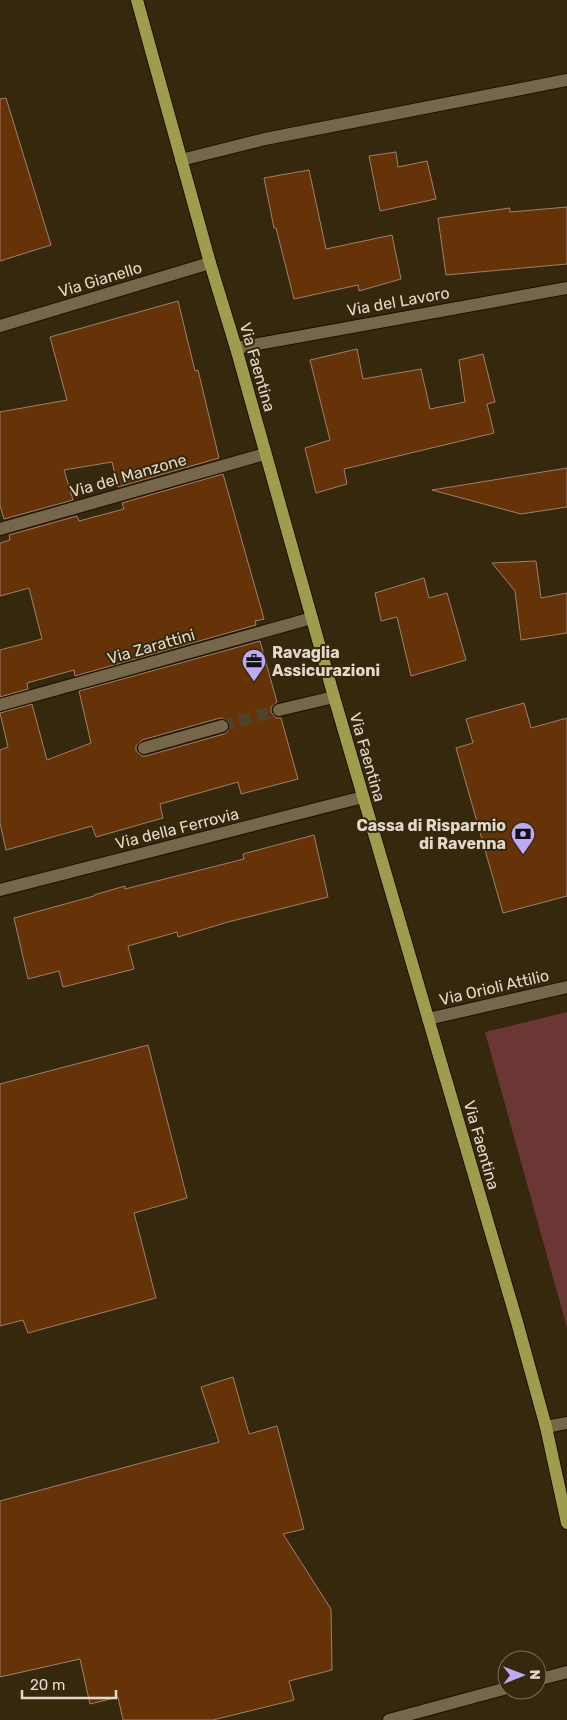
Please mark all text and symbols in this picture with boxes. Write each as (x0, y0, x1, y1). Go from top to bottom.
street label: Via Gianello (56, 258, 144, 301)
street label: Via del Lavoro (345, 283, 451, 320)
street label: Via Faentina (236, 320, 279, 414)
street label: Via del Manzone (68, 450, 189, 501)
street label: Via Zarattini (105, 625, 197, 668)
place label: Ravaglia Assicurazioni (272, 643, 380, 680)
office icon: Ravaglia Assicurazioni (241, 648, 267, 682)
street label: Via Faentina (346, 710, 389, 804)
street label: Via della Ferrovia (113, 804, 241, 853)
place label: Cassa di Risparmio di Ravenna (356, 816, 506, 853)
bank icon: Cassa di Risparmio di Ravenna (510, 821, 536, 855)
street label: Via Orioli Attilio (437, 966, 551, 1009)
street label: Via Faentina (460, 1098, 503, 1192)
north arrow (497, 1650, 547, 1700)
scale bar (22, 1668, 116, 1700)
text: N (526, 1670, 543, 1680)
text: 20 m (30, 1676, 65, 1694)

